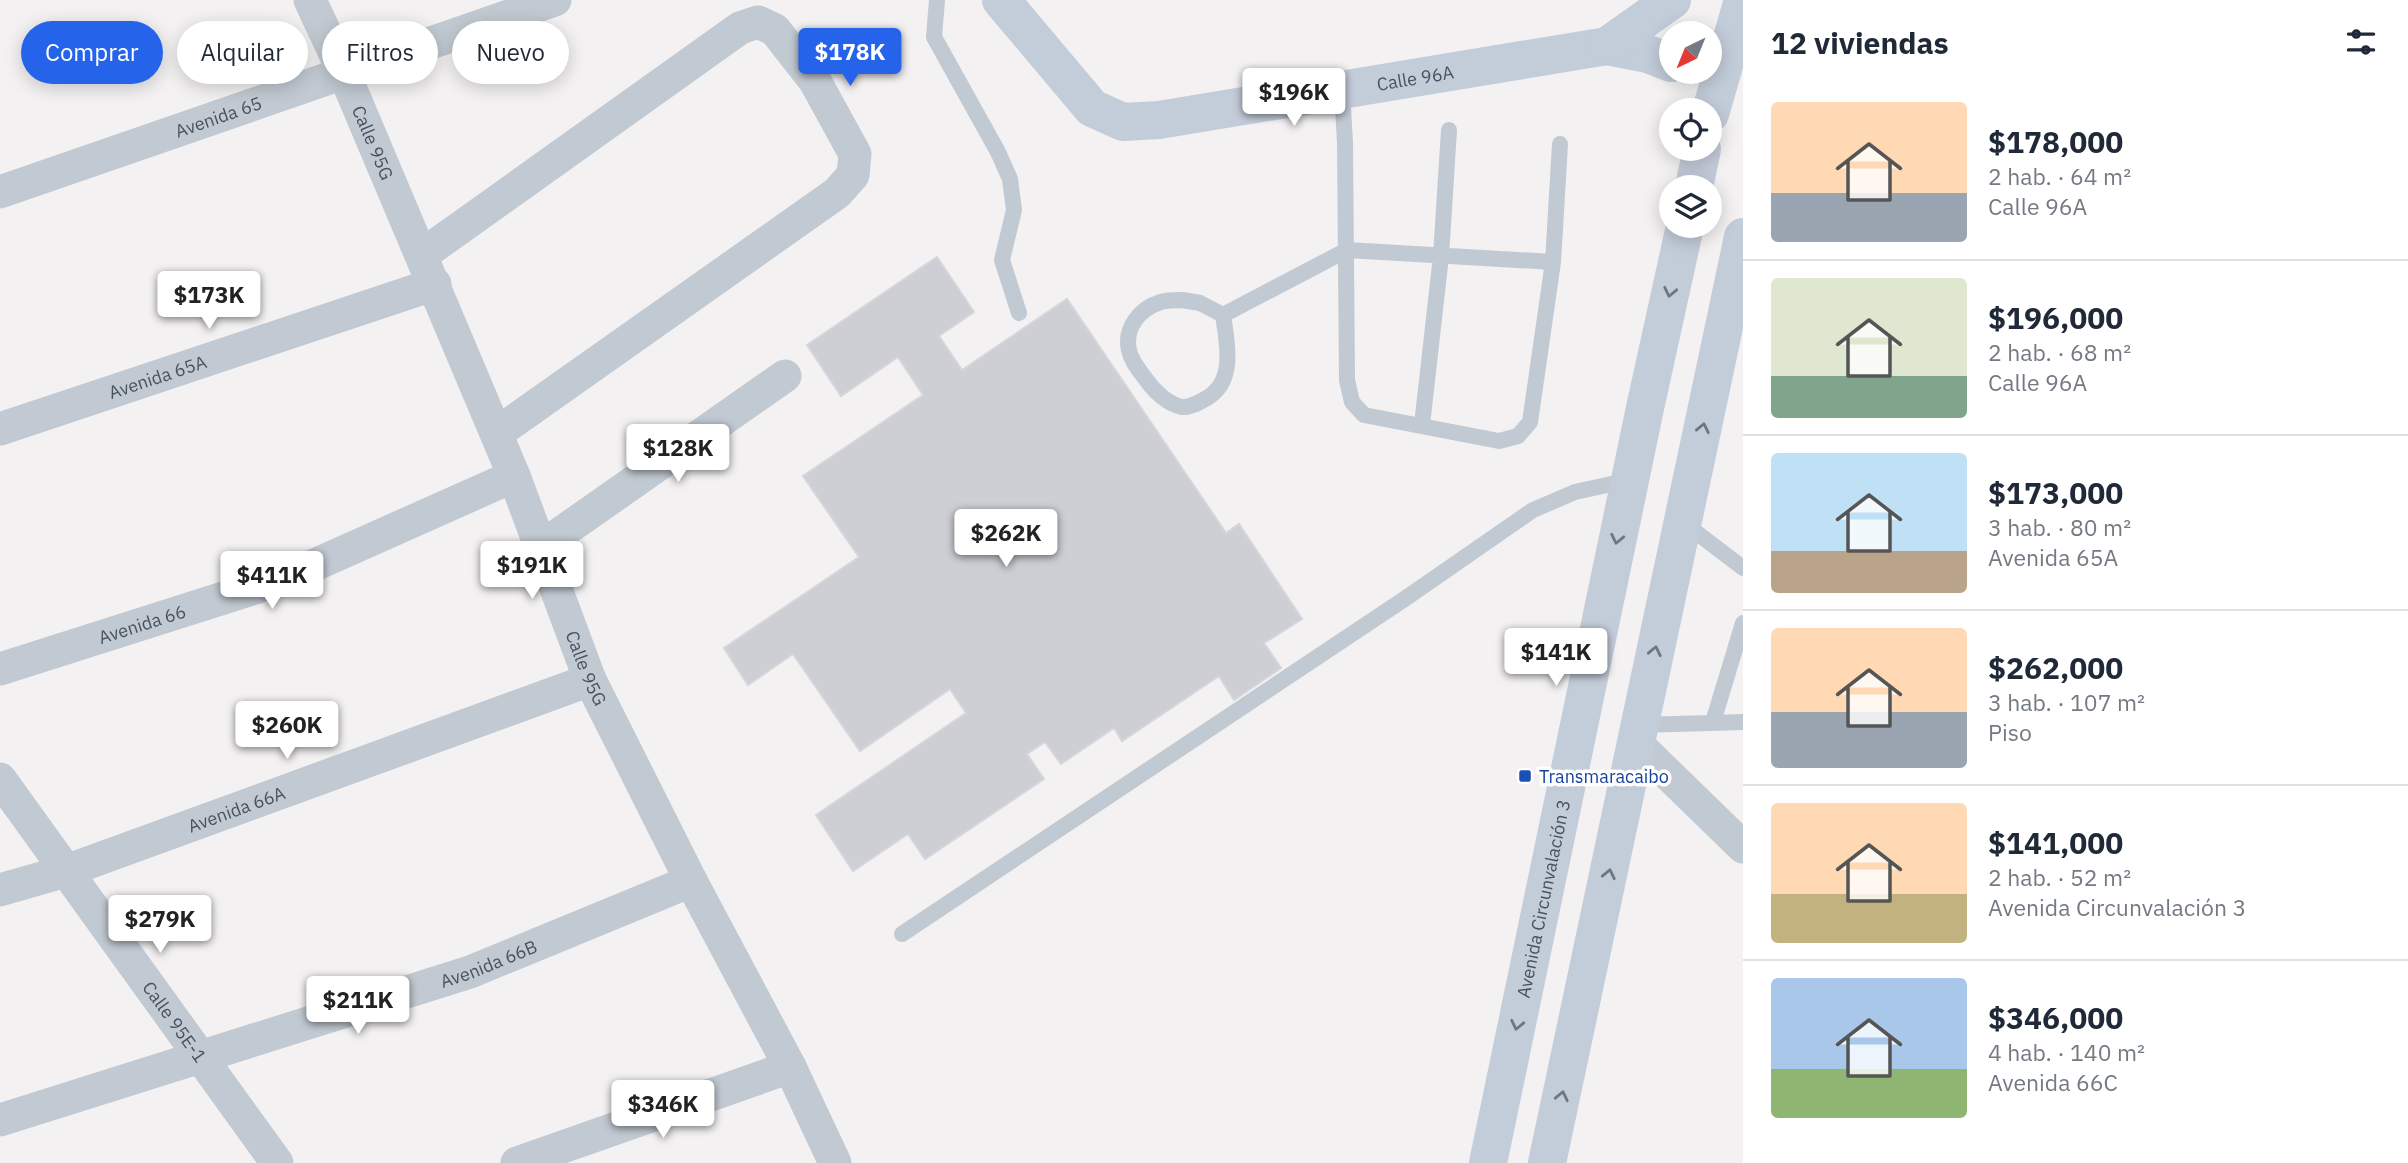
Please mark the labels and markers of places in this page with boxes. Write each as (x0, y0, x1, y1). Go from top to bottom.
pin: $178K (801, 28, 899, 88)
pin: $196K (1245, 68, 1343, 128)
pin: $173K (160, 272, 258, 331)
pin: $128K (629, 424, 727, 484)
pin: $262K (957, 510, 1055, 569)
pin: $191K (483, 542, 581, 601)
pin: $411K (223, 552, 321, 611)
pin: $141K (1507, 628, 1605, 688)
pin: $260K (238, 702, 336, 761)
place label: Transmaracaibo (1539, 765, 1669, 788)
marker: Transmaracaibo (1517, 768, 1533, 784)
pin: $279K (111, 895, 209, 955)
pin: $211K (309, 976, 407, 1036)
pin: $346K (614, 1080, 712, 1140)

